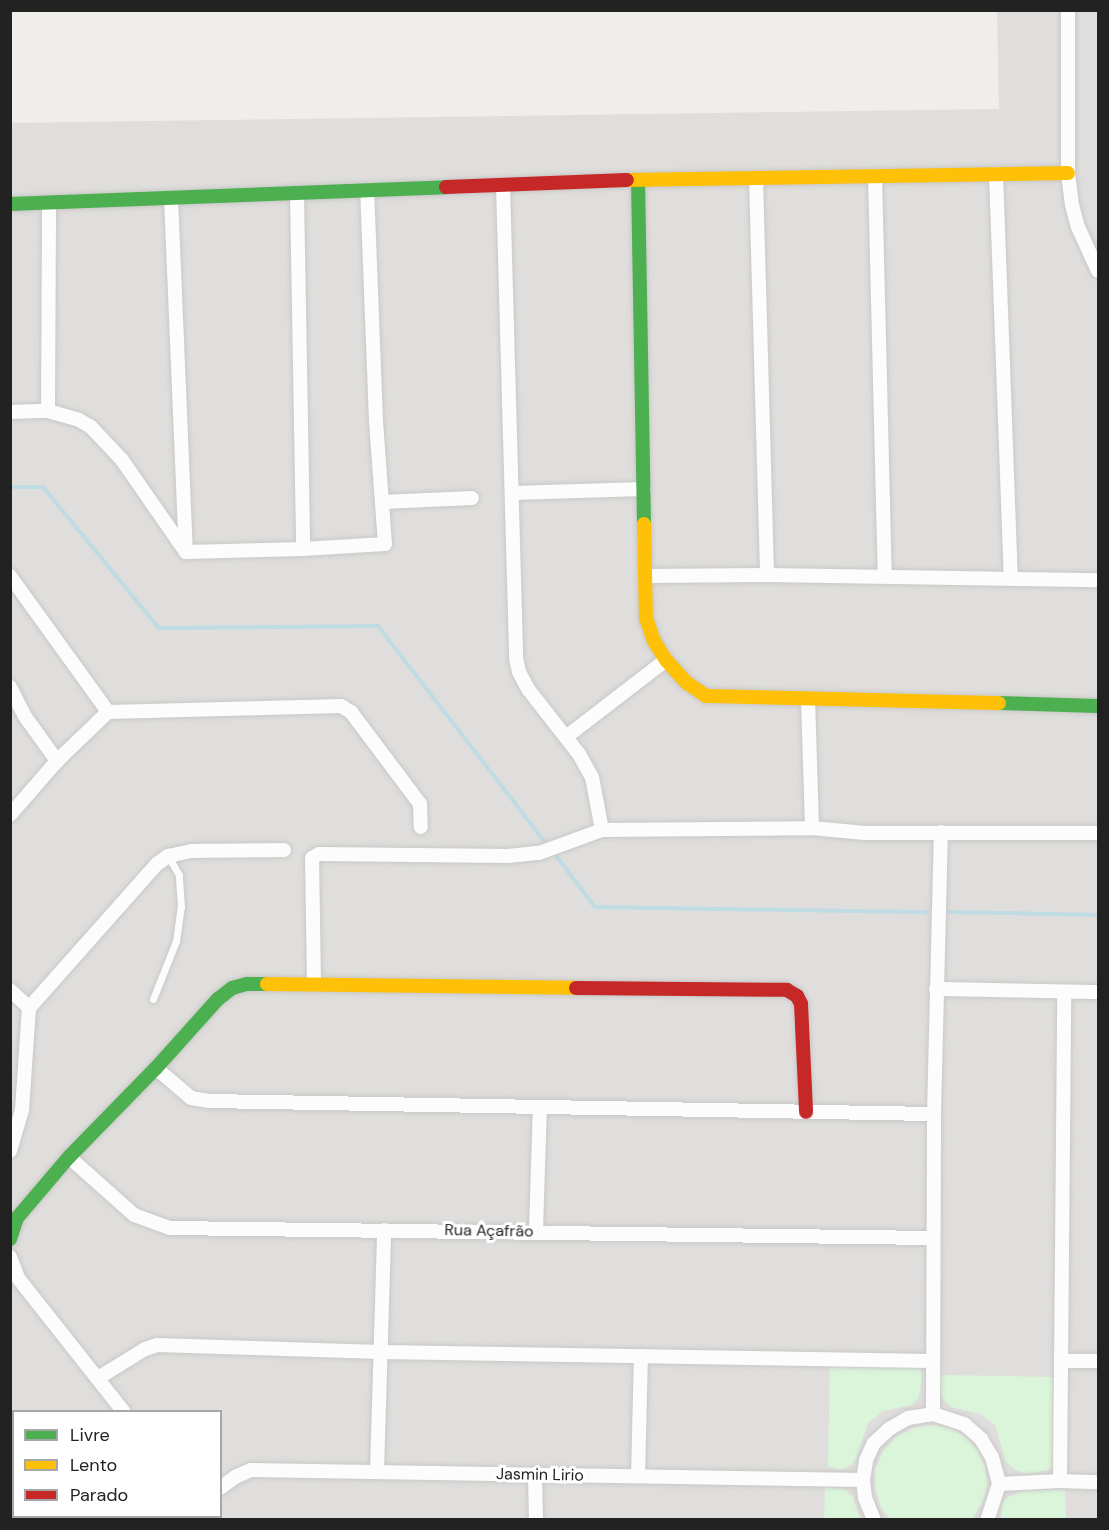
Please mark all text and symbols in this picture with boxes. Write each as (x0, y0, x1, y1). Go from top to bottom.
street label: Rua Açafrão (444, 1221, 534, 1241)
legend (12, 1410, 222, 1518)
text: Livre (70, 1423, 110, 1447)
text: Lento (70, 1453, 117, 1477)
street label: Jasmin Lirio (496, 1465, 584, 1485)
text: Parado (70, 1483, 128, 1507)

